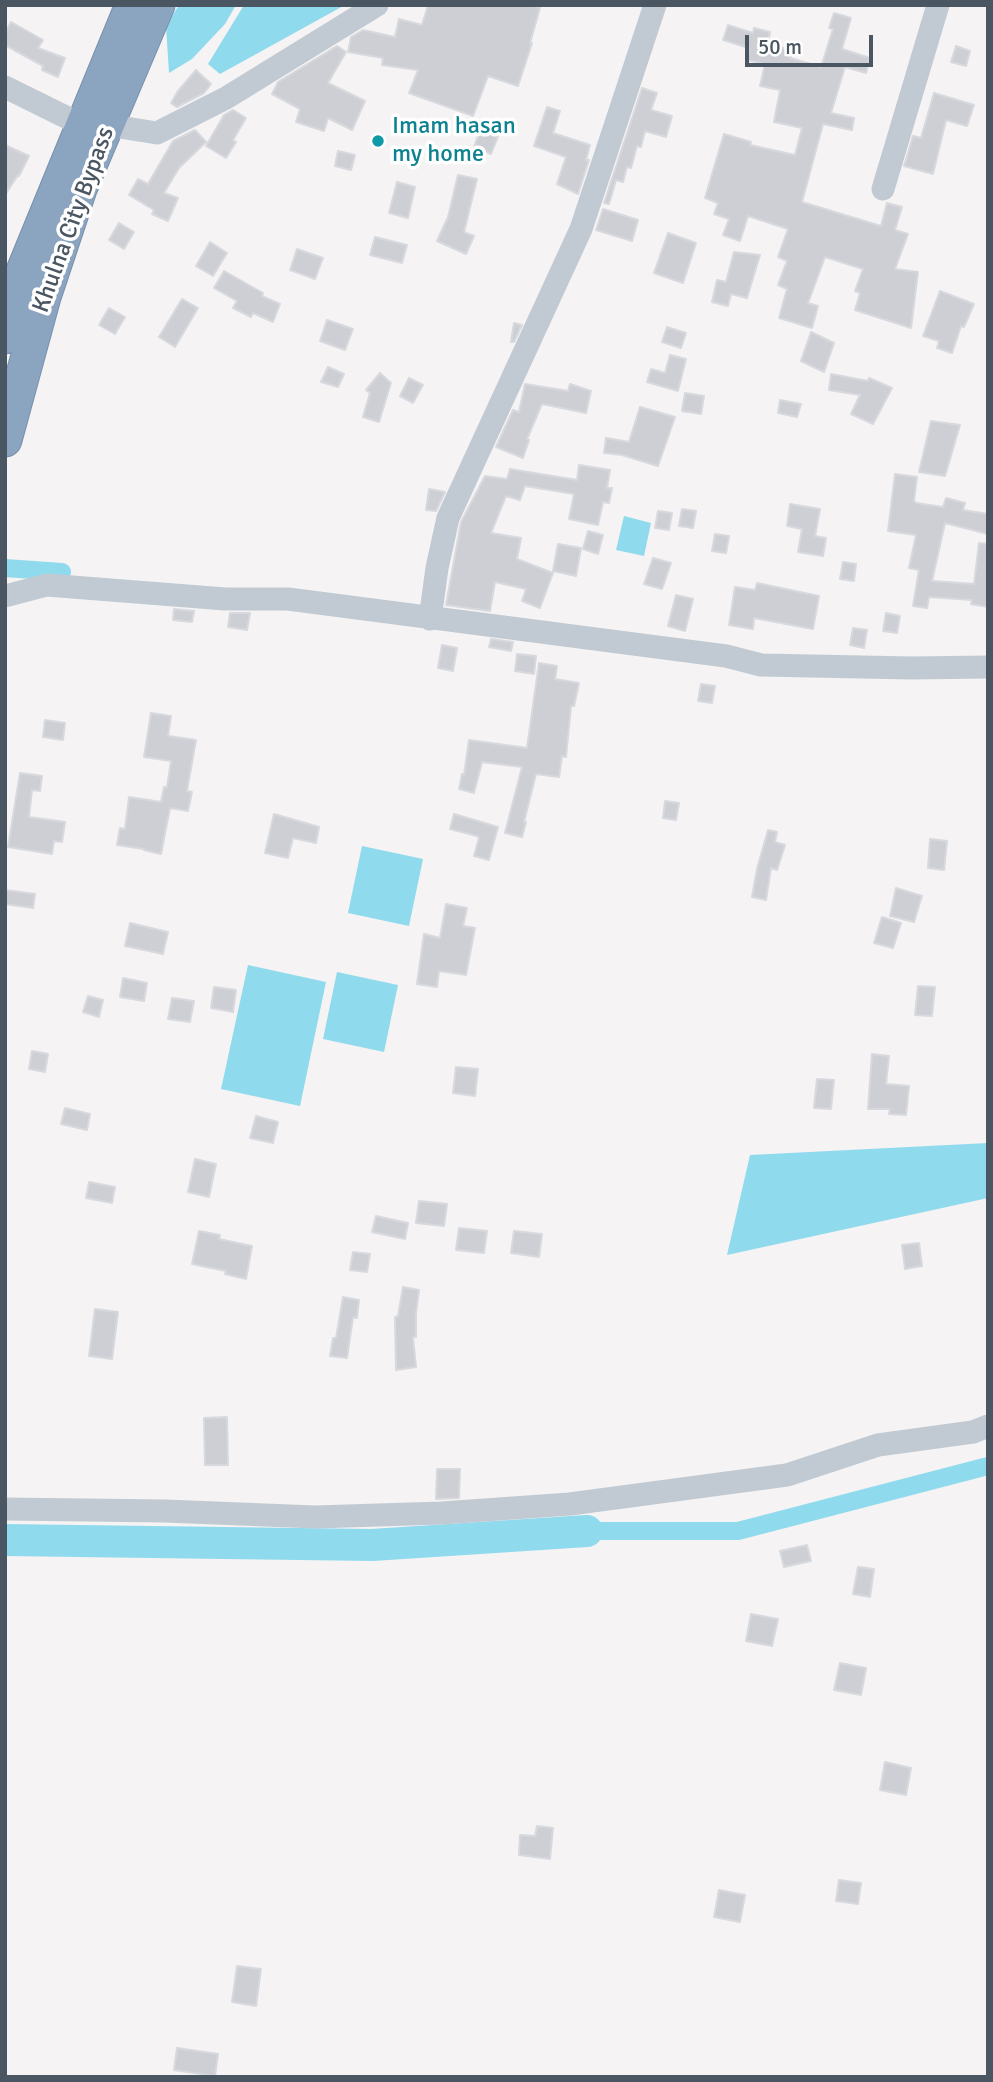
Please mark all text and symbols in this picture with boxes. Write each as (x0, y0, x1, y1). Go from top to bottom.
scale bar (748, 21, 876, 65)
text: 50 m (758, 34, 802, 60)
place label: Imam hasan my home (392, 113, 516, 169)
street label: Khulna City Bypass (27, 123, 121, 317)
marker: Imam hasan my home (370, 133, 386, 149)

